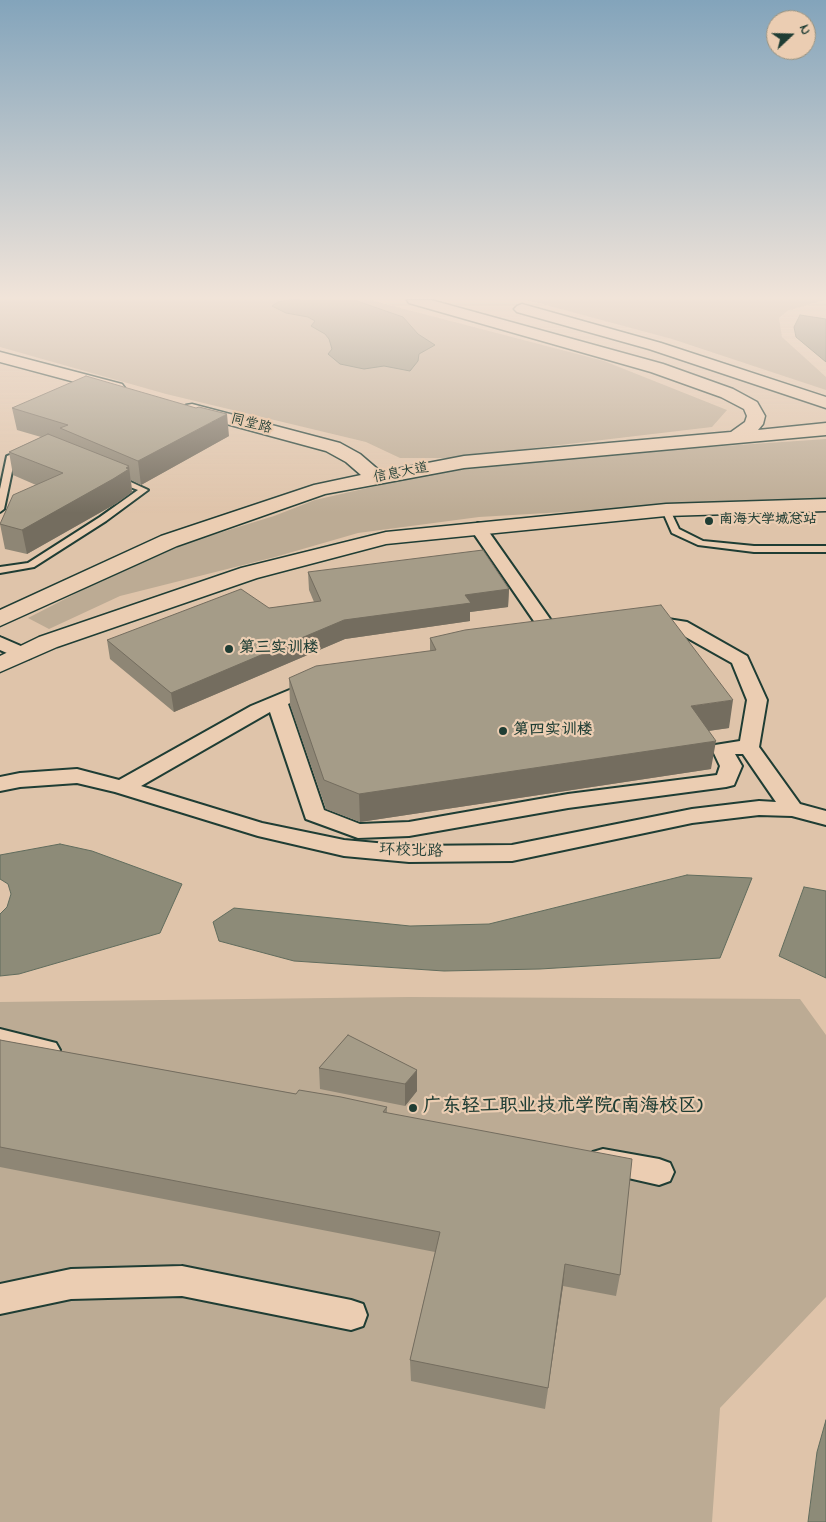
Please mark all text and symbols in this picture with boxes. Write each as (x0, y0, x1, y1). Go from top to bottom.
north arrow (766, 10, 816, 60)
text: N (793, 22, 816, 38)
street label: 同堂路 (229, 411, 273, 439)
street label: 信息大道 (372, 460, 430, 488)
place label: 南海大学城总站 (719, 513, 817, 529)
marker: 南海大学城总站 (703, 515, 715, 527)
place label: 第三实训楼 (239, 639, 319, 659)
marker: 第三实训楼 (223, 643, 235, 655)
place label: 第四实训楼 (513, 721, 593, 741)
marker: 第四实训楼 (497, 725, 509, 737)
street label: 环校北路 (379, 841, 443, 863)
place label: 广东轻工职业技术学院(南海校区) (423, 1097, 703, 1119)
marker: 广东轻工职业技术学院(南海校区) (407, 1102, 419, 1114)

